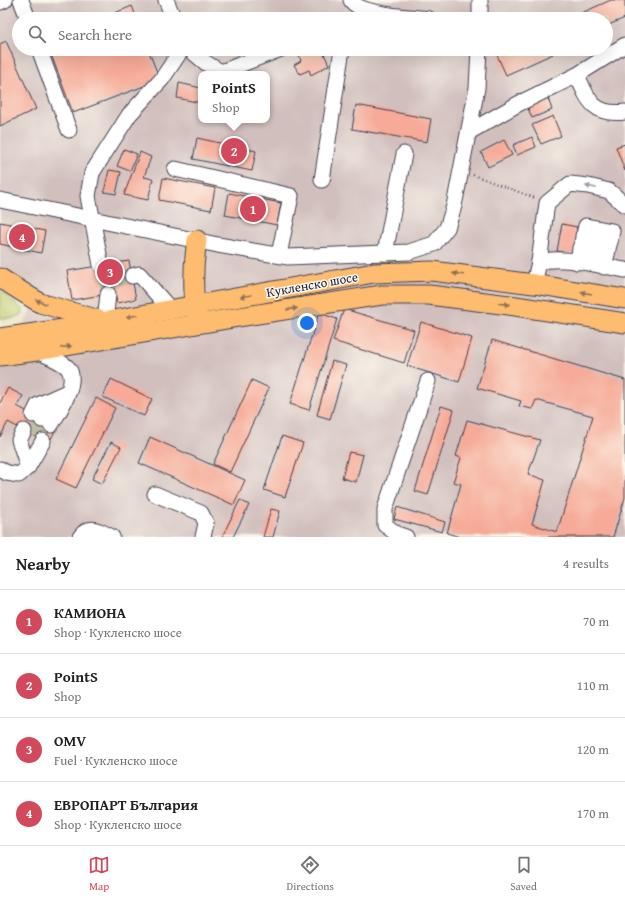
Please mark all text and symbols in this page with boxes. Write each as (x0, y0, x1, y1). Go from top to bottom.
search box (12, 12, 613, 56)
icon: search (26, 23, 48, 45)
text: Search here (58, 24, 132, 45)
popup (198, 71, 270, 123)
text: PointS (212, 77, 256, 98)
text: Shop (212, 98, 239, 117)
pin: 2 (221, 136, 247, 166)
one-way arrow (585, 184, 598, 190)
pin: 1 (240, 194, 266, 224)
pin: 4 (9, 222, 35, 252)
pin: 3 (97, 257, 123, 287)
street label: Кукленско шосе (265, 267, 359, 302)
one-way arrow (452, 271, 464, 277)
one-way arrow (580, 290, 593, 296)
one-way arrow (240, 293, 252, 299)
one-way arrow (35, 299, 46, 305)
one-way arrow (498, 301, 510, 308)
one-way arrow (286, 306, 298, 312)
your location (297, 313, 317, 333)
one-way arrow (125, 314, 138, 320)
one-way arrow (60, 343, 72, 349)
text: Nearby (16, 551, 70, 576)
text: 4 results (563, 554, 609, 573)
text: КАМИОНА (54, 602, 126, 623)
text: 1 (26, 612, 32, 631)
text: 70 m (583, 612, 609, 631)
text: Shop · Кукленско шосе (54, 623, 182, 642)
text: PointS (54, 666, 98, 687)
text: 2 (26, 676, 32, 695)
text: 110 m (577, 676, 609, 695)
text: Shop (54, 687, 81, 706)
text: OMV (54, 730, 86, 751)
text: 3 (26, 740, 32, 759)
text: 120 m (577, 740, 609, 759)
text: Fuel · Кукленско шосе (54, 751, 178, 770)
text: ЕВРОПАРТ България (54, 794, 198, 815)
text: 4 (26, 804, 32, 823)
text: 170 m (577, 804, 609, 823)
text: Shop · Кукленско шосе (54, 815, 182, 834)
tab: Map (88, 854, 110, 894)
tab: Directions (287, 854, 334, 894)
tab: Saved (510, 854, 537, 894)

